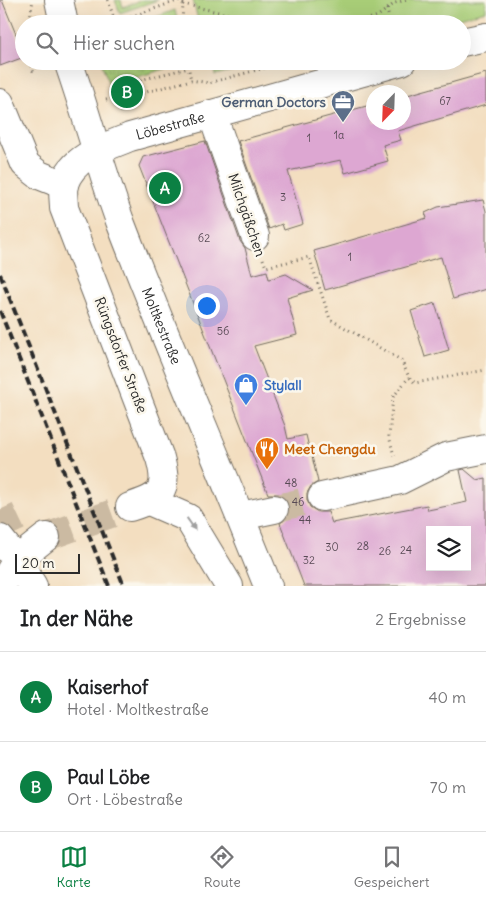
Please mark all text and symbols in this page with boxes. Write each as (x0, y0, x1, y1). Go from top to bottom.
search box (15, 15, 471, 70)
icon: search (33, 29, 61, 57)
text: Hier suchen (73, 31, 175, 55)
pin: B (111, 73, 143, 111)
north arrow (366, 85, 411, 130)
office icon: German Doctors (330, 89, 356, 123)
place label: German Doctors (221, 93, 327, 111)
house number: 67 (439, 94, 451, 108)
street label: Löbestraße (134, 108, 207, 144)
house number: 1a (334, 128, 344, 142)
house number: 1 (307, 131, 311, 145)
pin: A (149, 169, 181, 207)
street label: Milchgäßchen (224, 171, 270, 259)
house number: 3 (280, 190, 286, 204)
house number: 62 (198, 231, 210, 245)
house number: 1 (348, 250, 352, 264)
street label: Moltkestraße (138, 285, 185, 367)
your location (194, 293, 220, 319)
street label: Rüngsdorfer Straße (91, 294, 151, 416)
house number: 56 (217, 324, 229, 338)
shop icon: Stylall (233, 372, 259, 406)
place label: Stylall (264, 376, 302, 394)
restaurant icon: Meet Chengdu (254, 436, 280, 470)
place label: Meet Chengdu (284, 440, 376, 458)
house number: 48 (285, 476, 297, 490)
house number: 46 (292, 495, 304, 509)
house number: 44 (299, 513, 311, 527)
one-way arrow (186, 517, 196, 531)
map controls (426, 526, 471, 571)
button: layers (426, 526, 471, 571)
house number: 28 (357, 539, 369, 553)
house number: 30 (325, 540, 339, 554)
house number: 24 (400, 543, 412, 557)
house number: 26 (379, 544, 391, 558)
scale bar (15, 551, 80, 574)
house number: 32 (303, 553, 315, 567)
text: 20 m (22, 554, 55, 572)
text: In der Nähe (20, 605, 133, 632)
text: 2 Ergebnisse (375, 609, 466, 629)
text: Kaiserhof (67, 675, 148, 699)
text: A (31, 687, 41, 707)
text: 40 m (428, 687, 466, 707)
text: Hotel · Moltkestraße (67, 699, 209, 719)
text: Paul Löbe (67, 765, 150, 789)
text: B (31, 777, 41, 797)
text: 70 m (430, 777, 466, 797)
text: Ort · Löbestraße (67, 789, 183, 809)
tab: Karte (56, 843, 91, 891)
tab: Route (204, 843, 241, 891)
tab: Gespeichert (354, 843, 430, 891)

